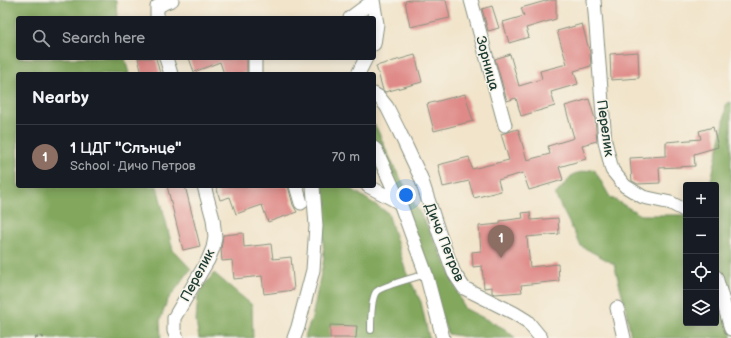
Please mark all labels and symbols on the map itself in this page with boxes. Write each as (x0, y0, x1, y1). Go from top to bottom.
street label: Зорница (472, 34, 503, 93)
street label: Перелик (593, 99, 618, 158)
your location (396, 185, 416, 205)
street label: Дичо Петров (421, 200, 468, 285)
pin: 1 (488, 225, 514, 258)
street label: Перелик (177, 246, 219, 304)

